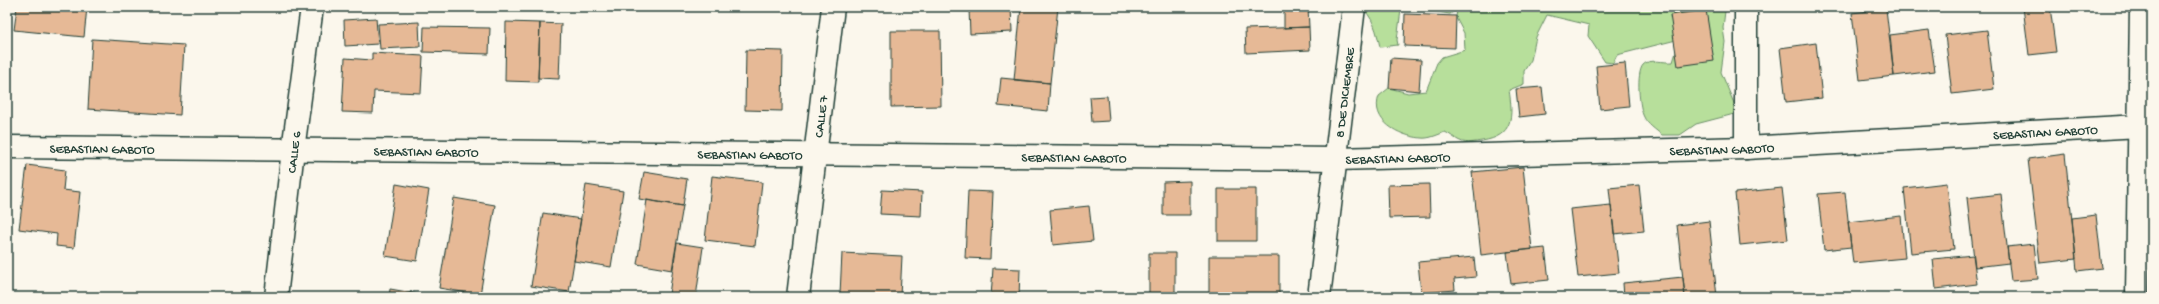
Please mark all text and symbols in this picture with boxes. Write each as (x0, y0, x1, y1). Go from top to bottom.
street label: 8 DE DICIEMBRE (1333, 46, 1359, 139)
street label: CALLE 7 (812, 94, 832, 138)
street label: SEBASTIAN GABOTO (1993, 123, 2099, 144)
street label: CALLE 6 (285, 130, 305, 174)
street label: SEBASTIAN GABOTO (1669, 141, 1775, 160)
street label: SEBASTIAN GABOTO (49, 142, 155, 158)
street label: SEBASTIAN GABOTO (373, 145, 479, 161)
street label: SEBASTIAN GABOTO (697, 148, 803, 164)
street label: SEBASTIAN GABOTO (1021, 151, 1127, 167)
street label: SEBASTIAN GABOTO (1345, 151, 1451, 169)

